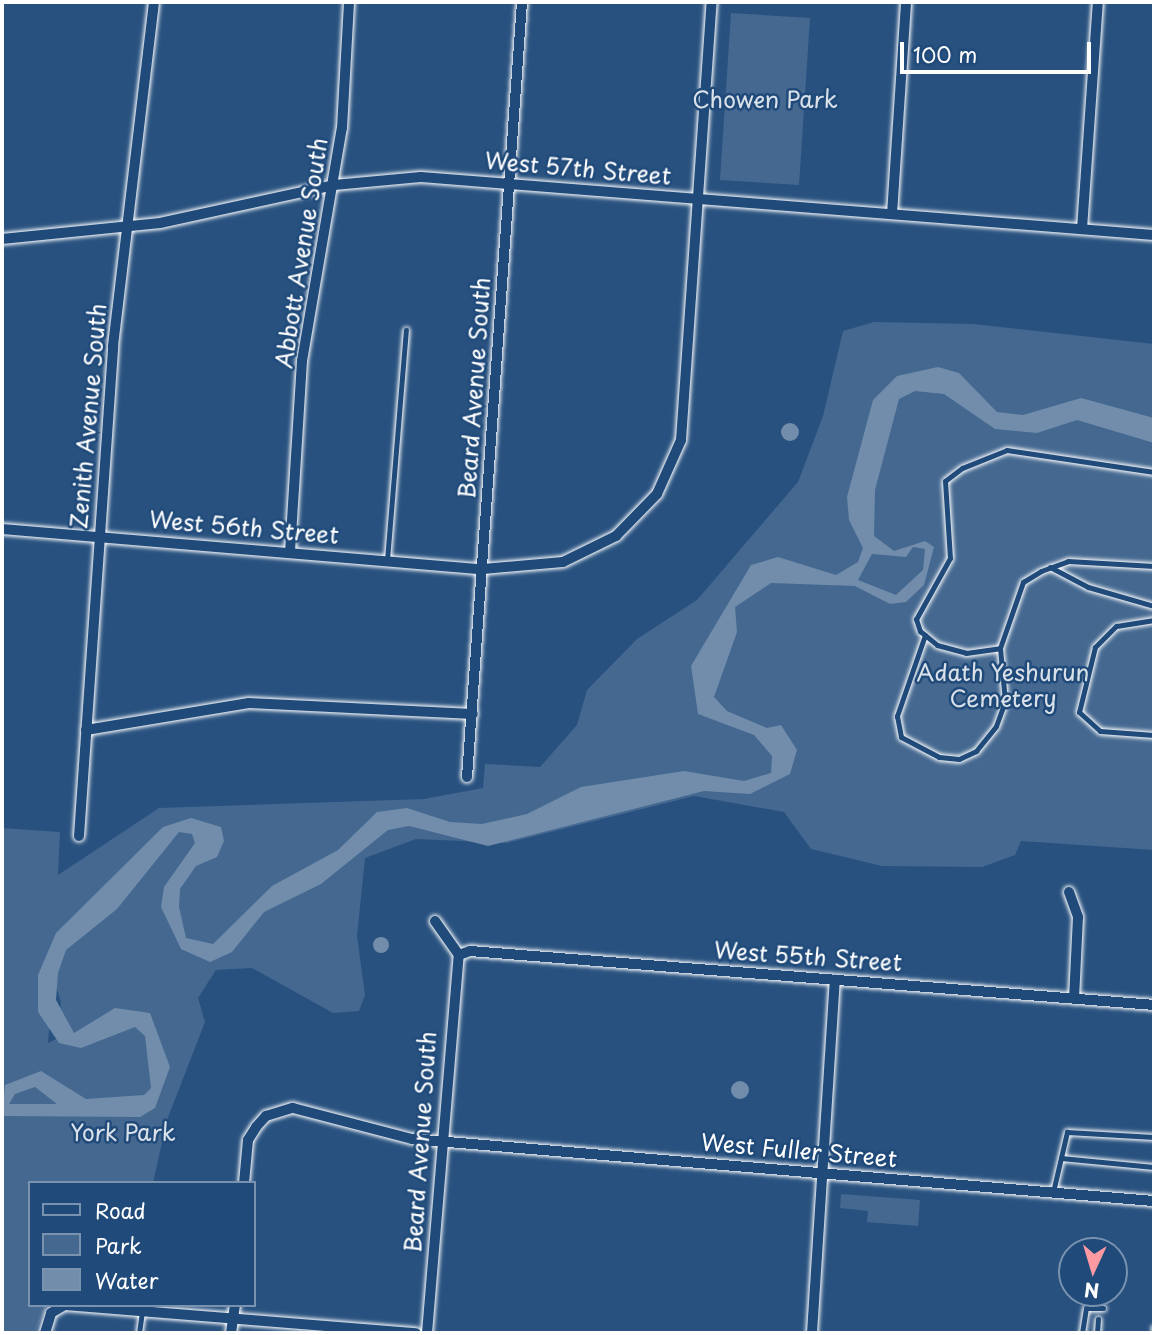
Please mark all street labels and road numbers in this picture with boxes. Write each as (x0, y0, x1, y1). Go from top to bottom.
street label: Abbott Avenue South (269, 136, 333, 370)
street label: West 57th Street (483, 146, 673, 190)
street label: Beard Avenue South (452, 276, 496, 500)
street label: Zenith Avenue South (64, 302, 112, 530)
street label: West 56th Street (147, 505, 341, 549)
street label: West 55th Street (713, 936, 903, 976)
street label: Beard Avenue South (398, 1030, 442, 1254)
street label: West Fuller Street (698, 1128, 900, 1172)

